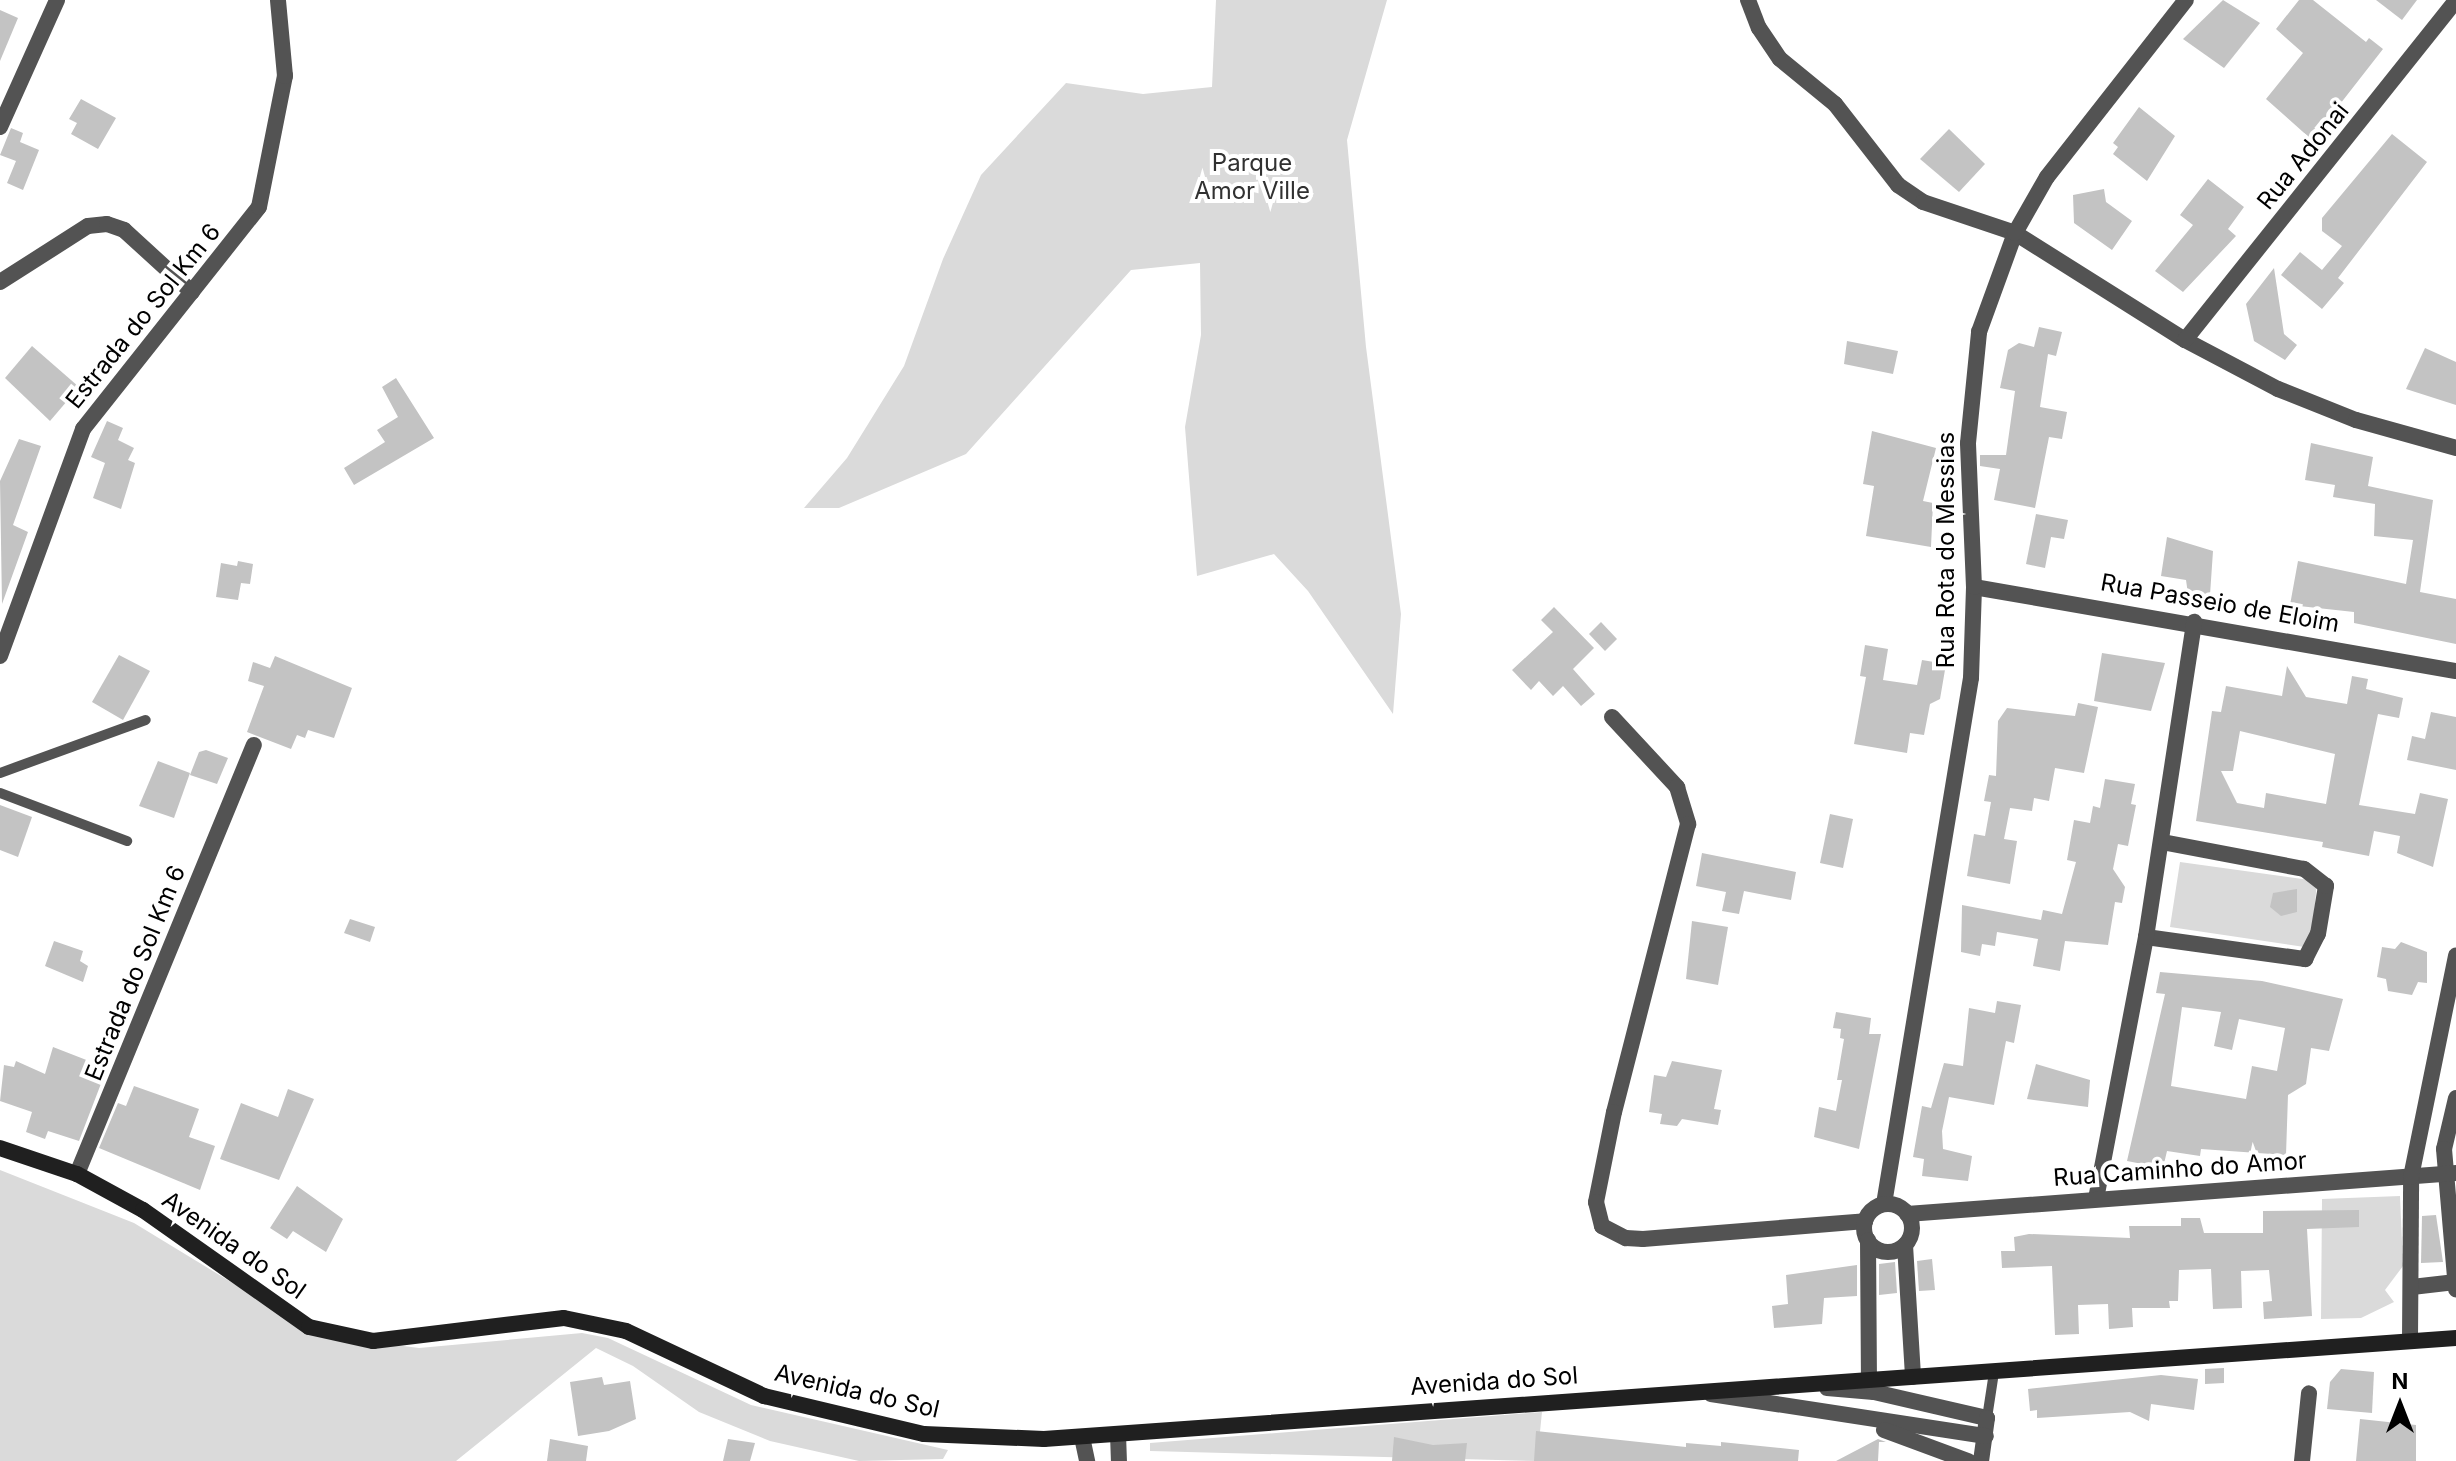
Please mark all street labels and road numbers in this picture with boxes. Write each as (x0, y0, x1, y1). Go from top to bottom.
street label: Rua Adonai (2251, 97, 2355, 215)
street label: Estrada do Sol Km 6 (60, 218, 226, 414)
street label: Rua Rota do Messias (1932, 432, 1960, 668)
street label: Rua Passeio de Eloim (2098, 568, 2342, 638)
street label: Estrada do Sol Km 6 (79, 861, 191, 1085)
street label: Rua Caminho do Amor (2052, 1146, 2308, 1192)
street label: Avenida do Sol (157, 1185, 311, 1305)
street label: Avenida do Sol (772, 1358, 942, 1424)
street label: Avenida do Sol (1409, 1361, 1579, 1401)

